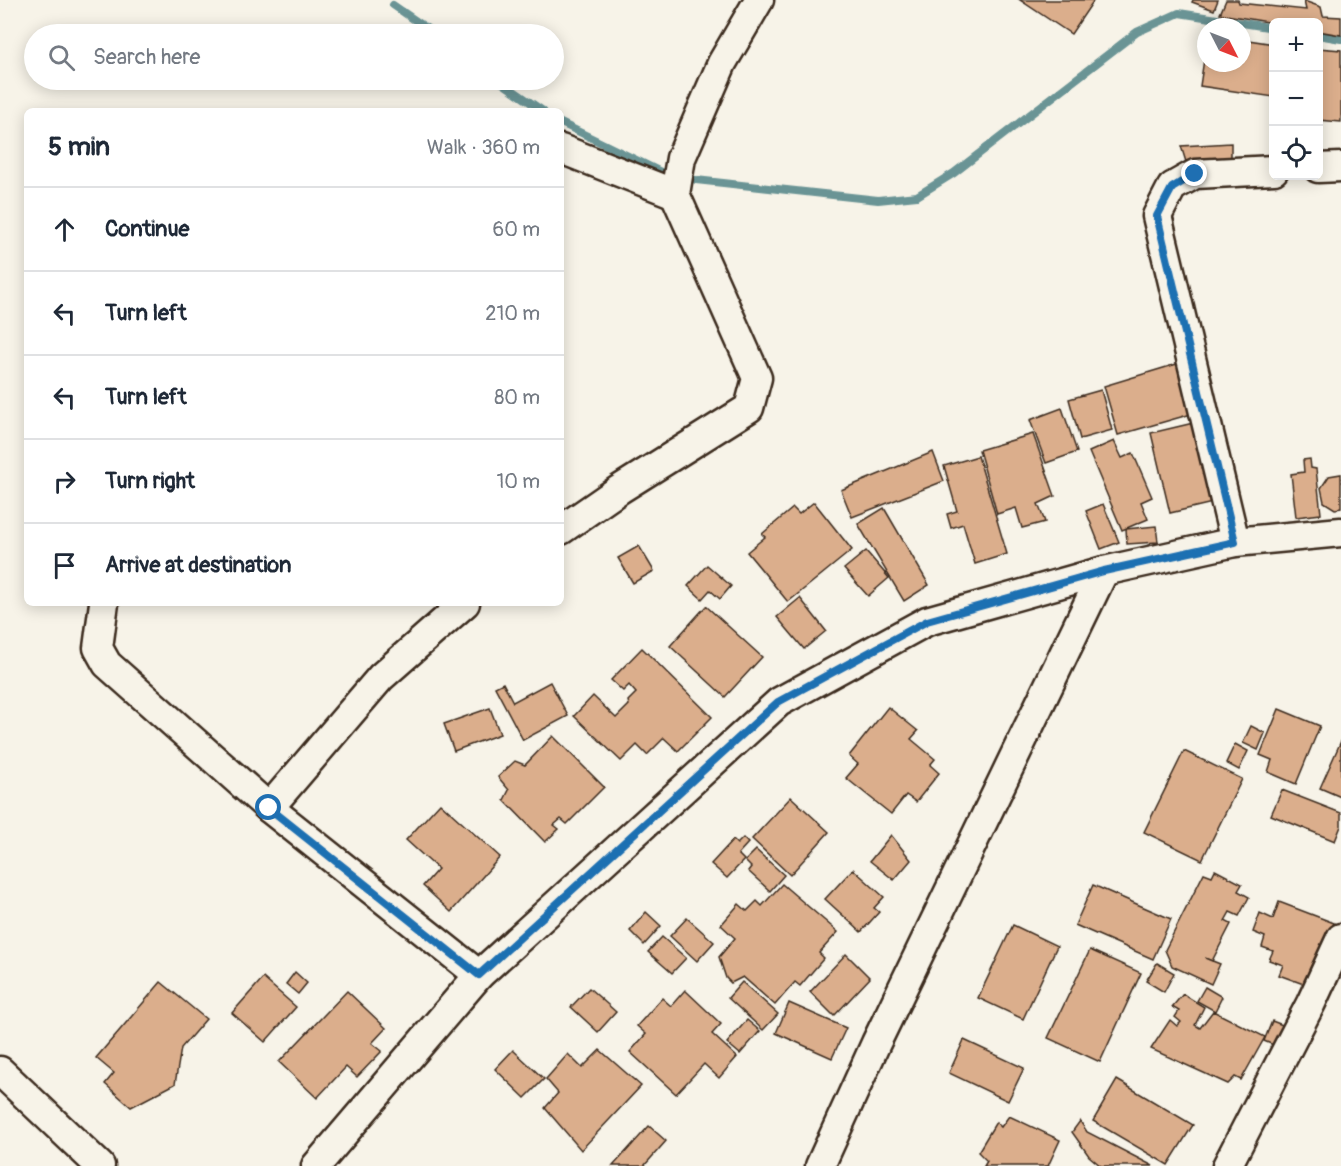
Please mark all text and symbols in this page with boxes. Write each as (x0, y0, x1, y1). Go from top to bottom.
north arrow (1197, 18, 1251, 72)
map controls (1269, 18, 1323, 180)
button: + (1269, 18, 1323, 72)
search box (24, 24, 564, 90)
icon: search (45, 41, 78, 74)
text: Search here (93, 43, 200, 71)
button: − (1269, 72, 1323, 126)
button: locate (1269, 126, 1323, 180)
text: 5 min (48, 131, 110, 163)
text: Walk · 360 m (427, 135, 540, 160)
route end (1181, 160, 1207, 186)
icon: ahead (48, 213, 81, 246)
text: Continue (105, 215, 189, 243)
text: 60 m (493, 217, 540, 242)
icon: left (48, 297, 81, 330)
text: Turn left (105, 299, 187, 327)
text: 210 m (485, 301, 540, 326)
icon: left (48, 381, 81, 414)
text: Turn left (105, 383, 187, 411)
text: 80 m (494, 385, 540, 410)
icon: right (48, 465, 81, 498)
text: Turn right (105, 467, 195, 495)
text: 10 m (496, 469, 540, 494)
icon: arrive (48, 549, 81, 582)
text: Arrive at destination (105, 551, 291, 579)
route start (255, 794, 281, 820)

